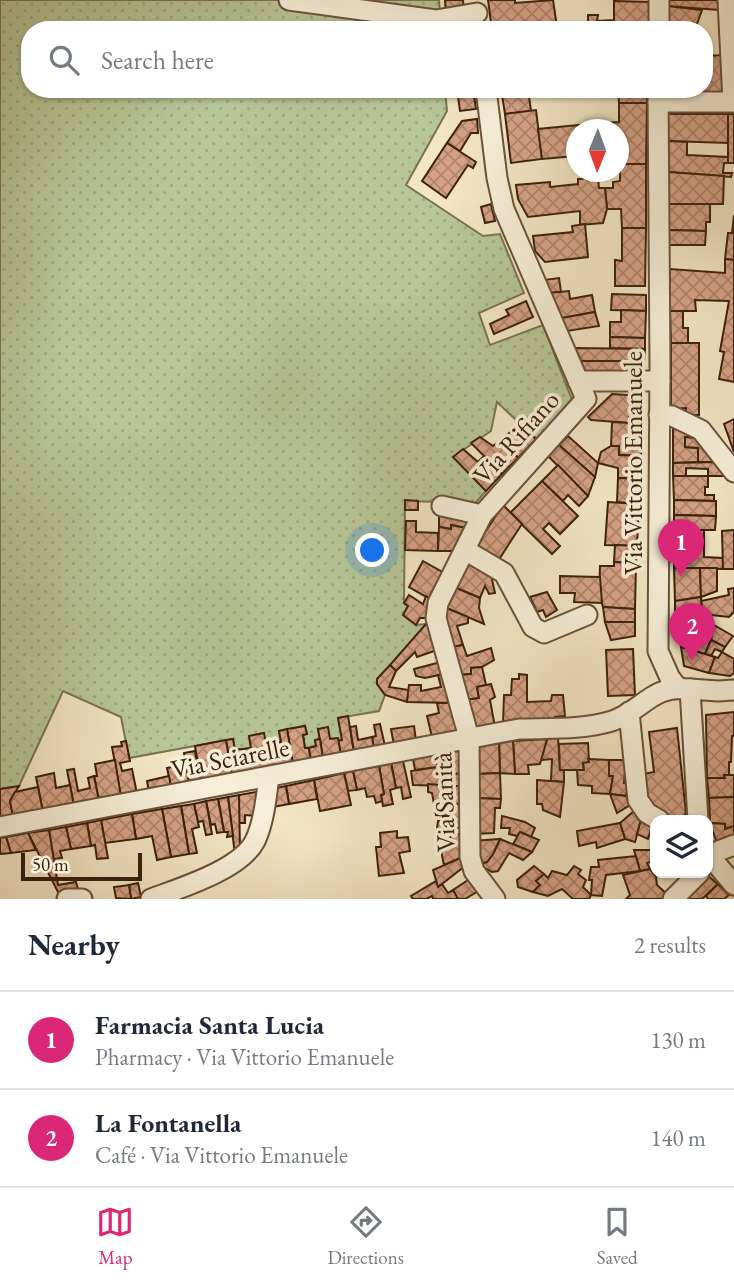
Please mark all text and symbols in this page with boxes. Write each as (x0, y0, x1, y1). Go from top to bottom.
search box (21, 21, 713, 98)
icon: search (45, 41, 83, 79)
text: Search here (101, 43, 214, 77)
north arrow (566, 119, 629, 182)
street label: Via Vittorio Emanuele (616, 351, 650, 575)
street label: Via Rifiano (465, 383, 567, 491)
pin: 1 (658, 519, 704, 577)
your location (355, 533, 389, 567)
pin: 2 (669, 603, 715, 661)
street label: Via Sciarelle (168, 730, 292, 786)
street label: Via Sanità (425, 751, 463, 853)
map controls (650, 815, 713, 878)
button: layers (650, 815, 713, 878)
scale bar (21, 850, 142, 882)
text: 50 m (32, 852, 69, 877)
text: Nearby (28, 925, 120, 964)
text: 2 results (634, 930, 706, 960)
text: Farmacia Santa Lucia (95, 1008, 324, 1042)
text: 1 (45, 1025, 57, 1055)
text: 130 m (650, 1025, 706, 1055)
text: Pharmacy · Via Vittorio Emanuele (95, 1042, 394, 1072)
text: La Fontanella (95, 1106, 241, 1140)
text: 2 (45, 1123, 57, 1153)
text: 140 m (650, 1123, 706, 1153)
text: Café · Via Vittorio Emanuele (95, 1140, 348, 1170)
tab: Map (96, 1203, 134, 1270)
tab: Directions (327, 1203, 404, 1270)
tab: Saved (597, 1203, 638, 1270)

